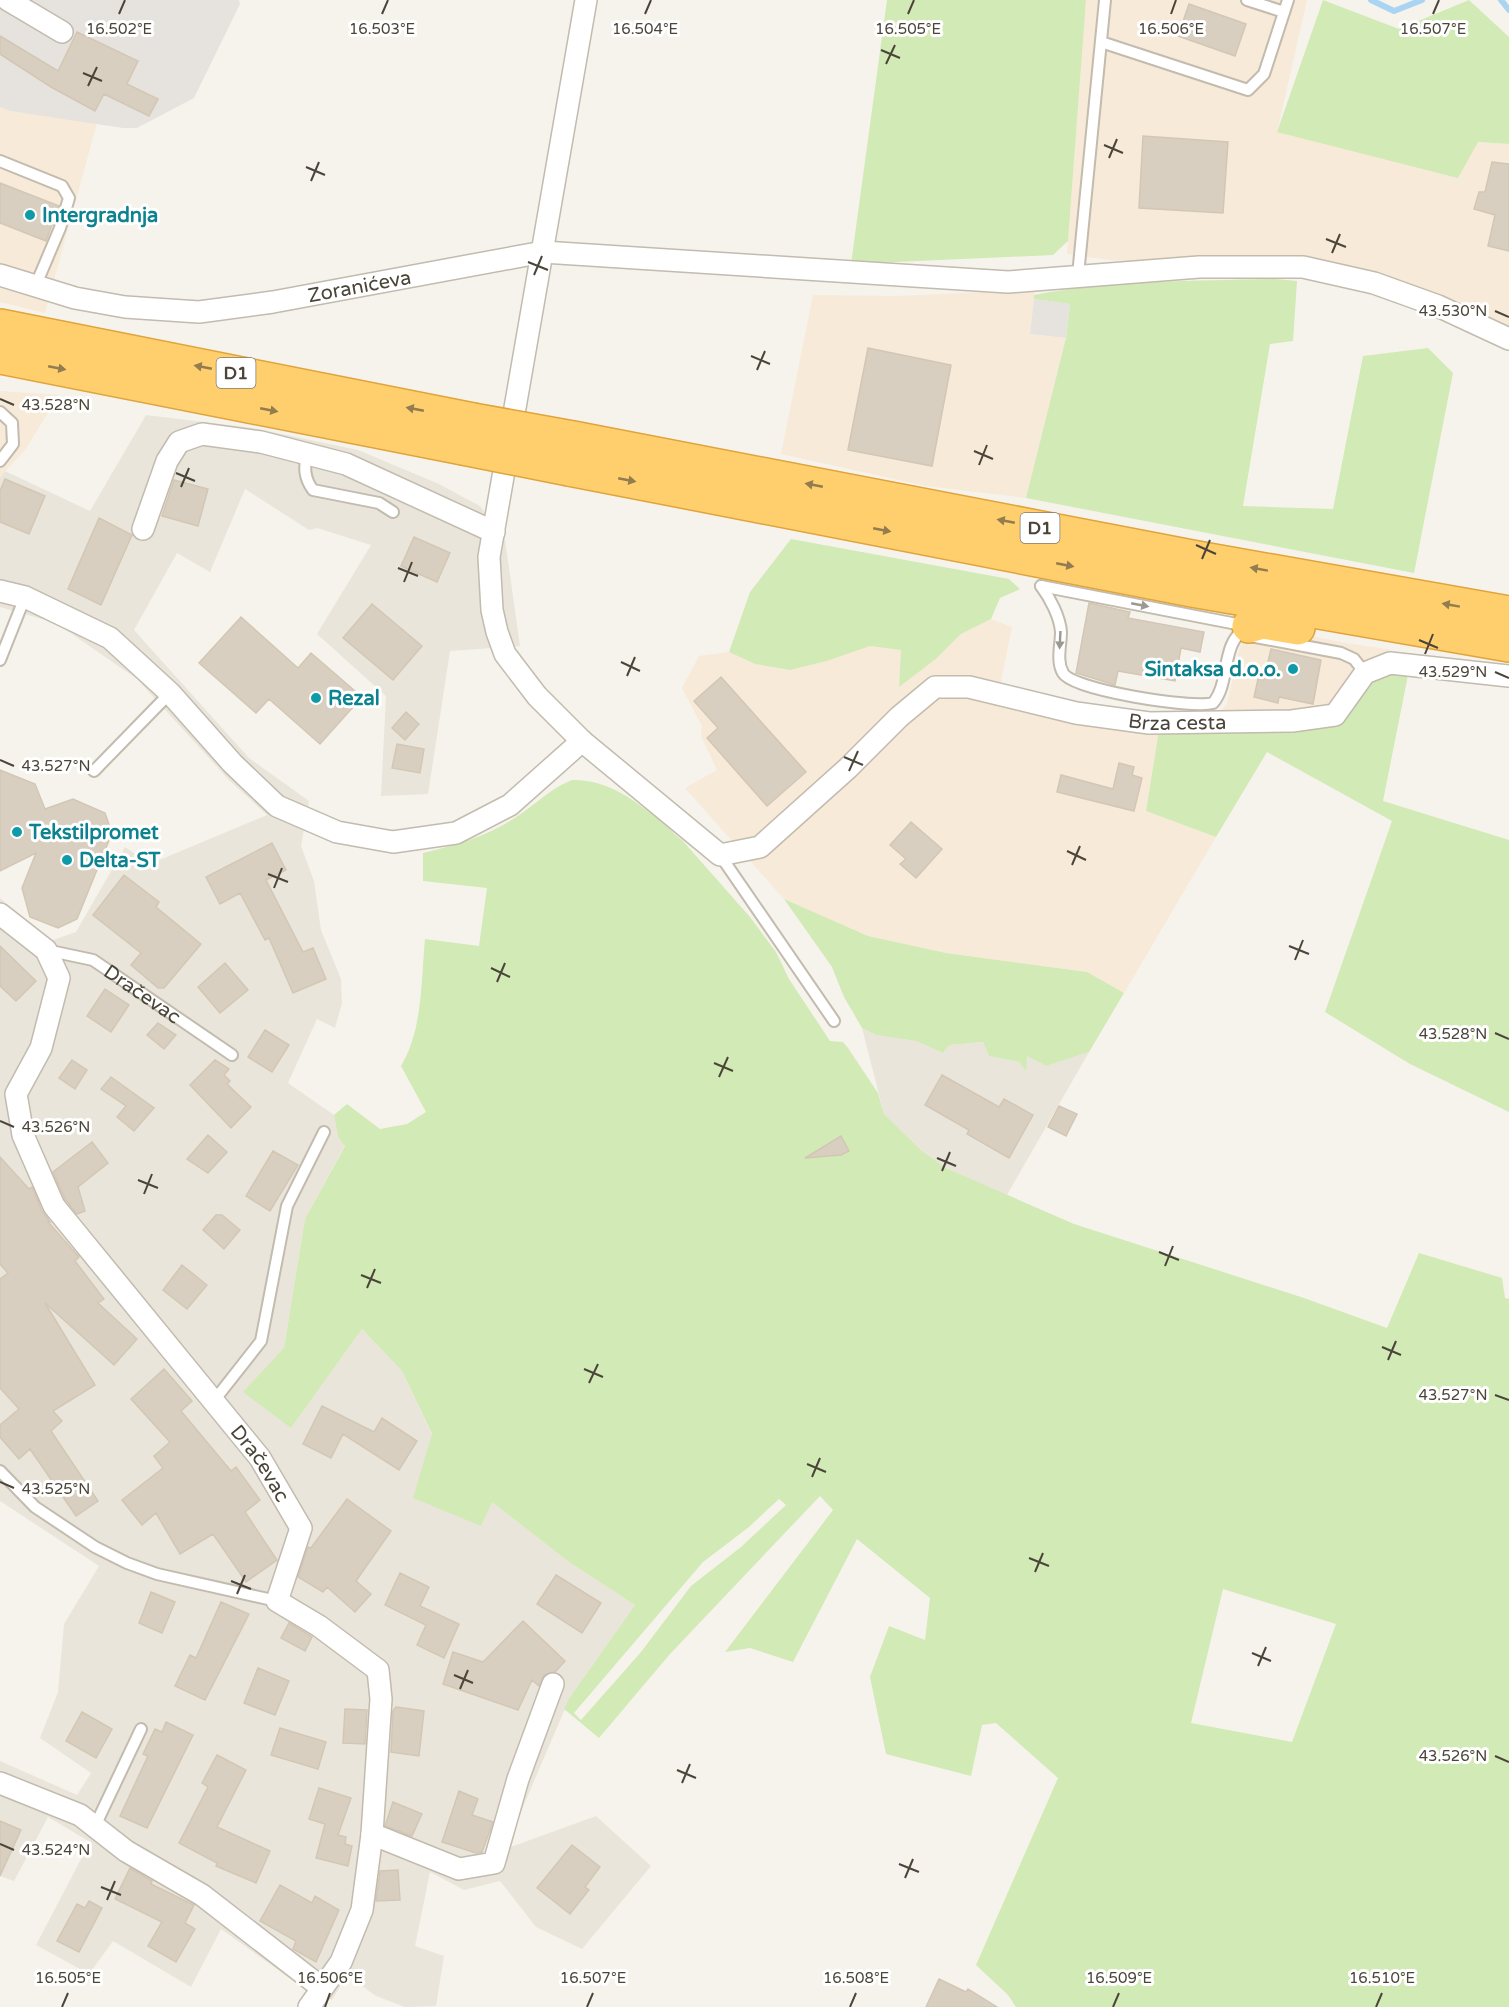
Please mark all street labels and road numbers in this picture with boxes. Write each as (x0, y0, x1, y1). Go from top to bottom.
street label: Zoranićeva (306, 266, 413, 308)
road number: D1 (216, 358, 256, 388)
road number: D1 (1020, 513, 1060, 543)
street label: Brza cesta (1127, 709, 1227, 736)
street label: Dračevac (99, 960, 185, 1029)
street label: Dračevac (225, 1420, 294, 1506)

